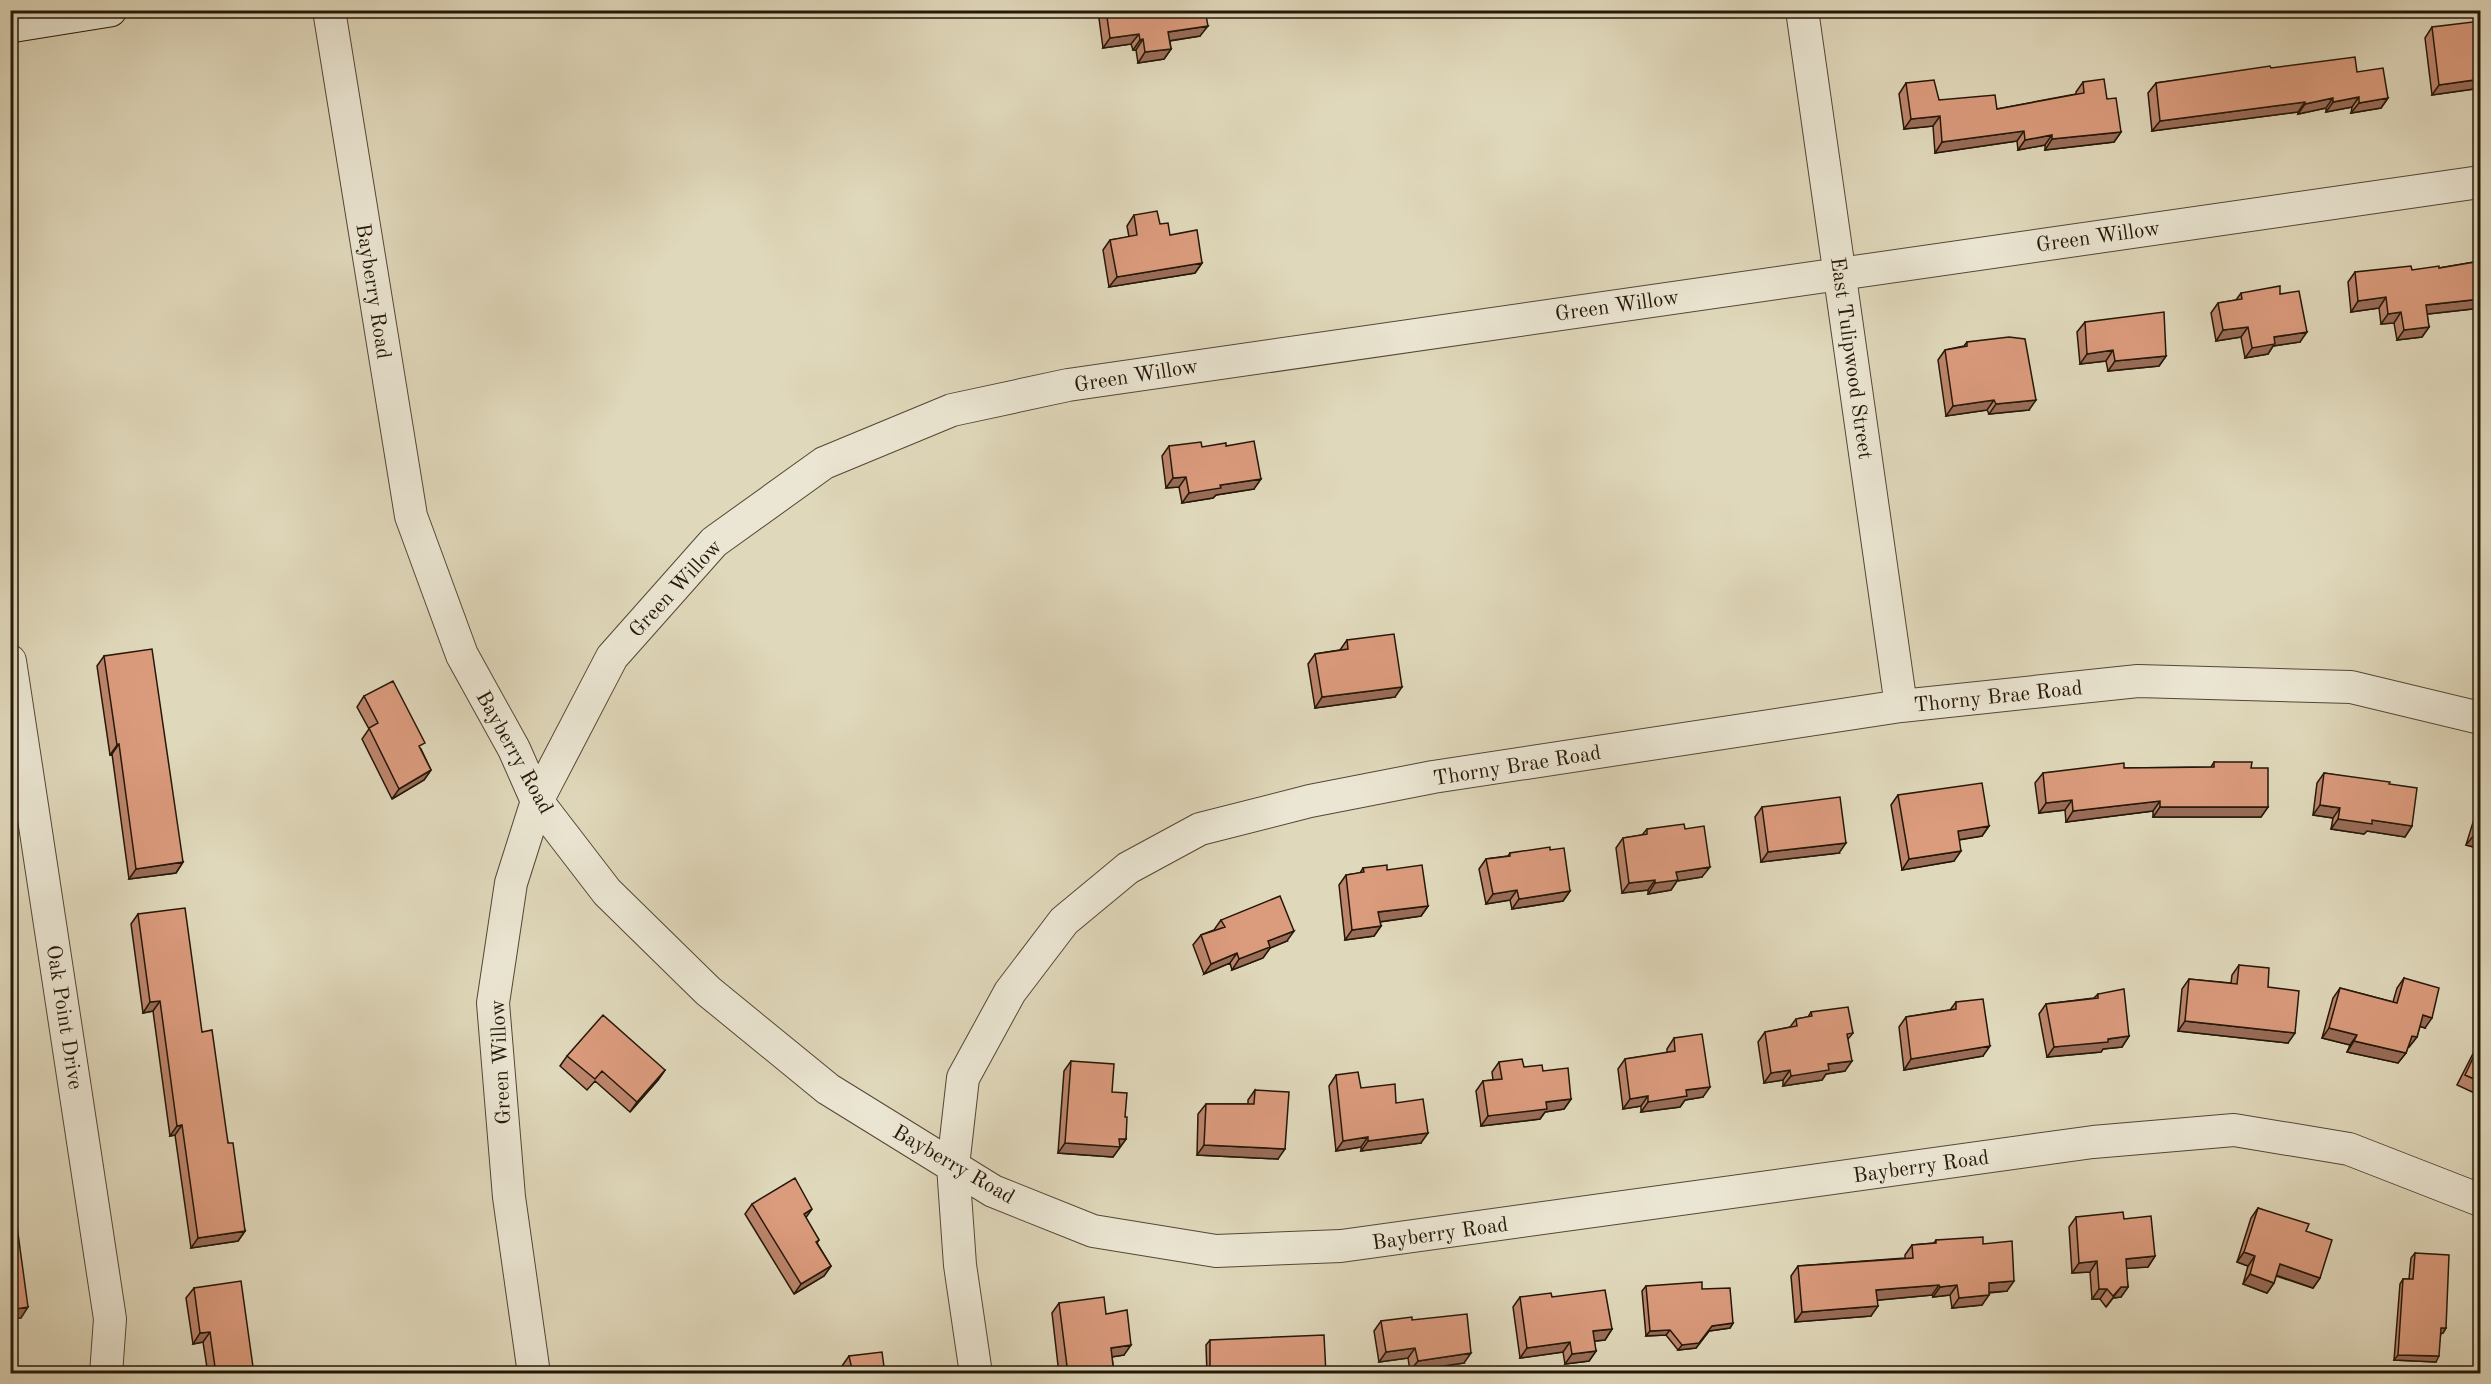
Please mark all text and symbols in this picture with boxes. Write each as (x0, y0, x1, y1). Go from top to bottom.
street label: Green Willow (2035, 218, 2162, 257)
street label: Bayberry Road (351, 222, 394, 361)
street label: East Tulipwood Street (1826, 256, 1875, 461)
street label: Green Willow (1554, 287, 1681, 326)
street label: Green Willow (1073, 356, 1200, 397)
street label: Green Willow (626, 536, 726, 642)
street label: Thorny Brae Road (1913, 678, 2084, 717)
street label: Bayberry Road (471, 688, 556, 818)
street label: Thorny Brae Road (1432, 743, 1603, 790)
street label: Oak Point Drive (42, 943, 85, 1091)
street label: Green Willow (488, 999, 515, 1125)
street label: Bayberry Road (889, 1122, 1018, 1209)
street label: Bayberry Road (1852, 1148, 1991, 1187)
street label: Bayberry Road (1371, 1215, 1510, 1254)

